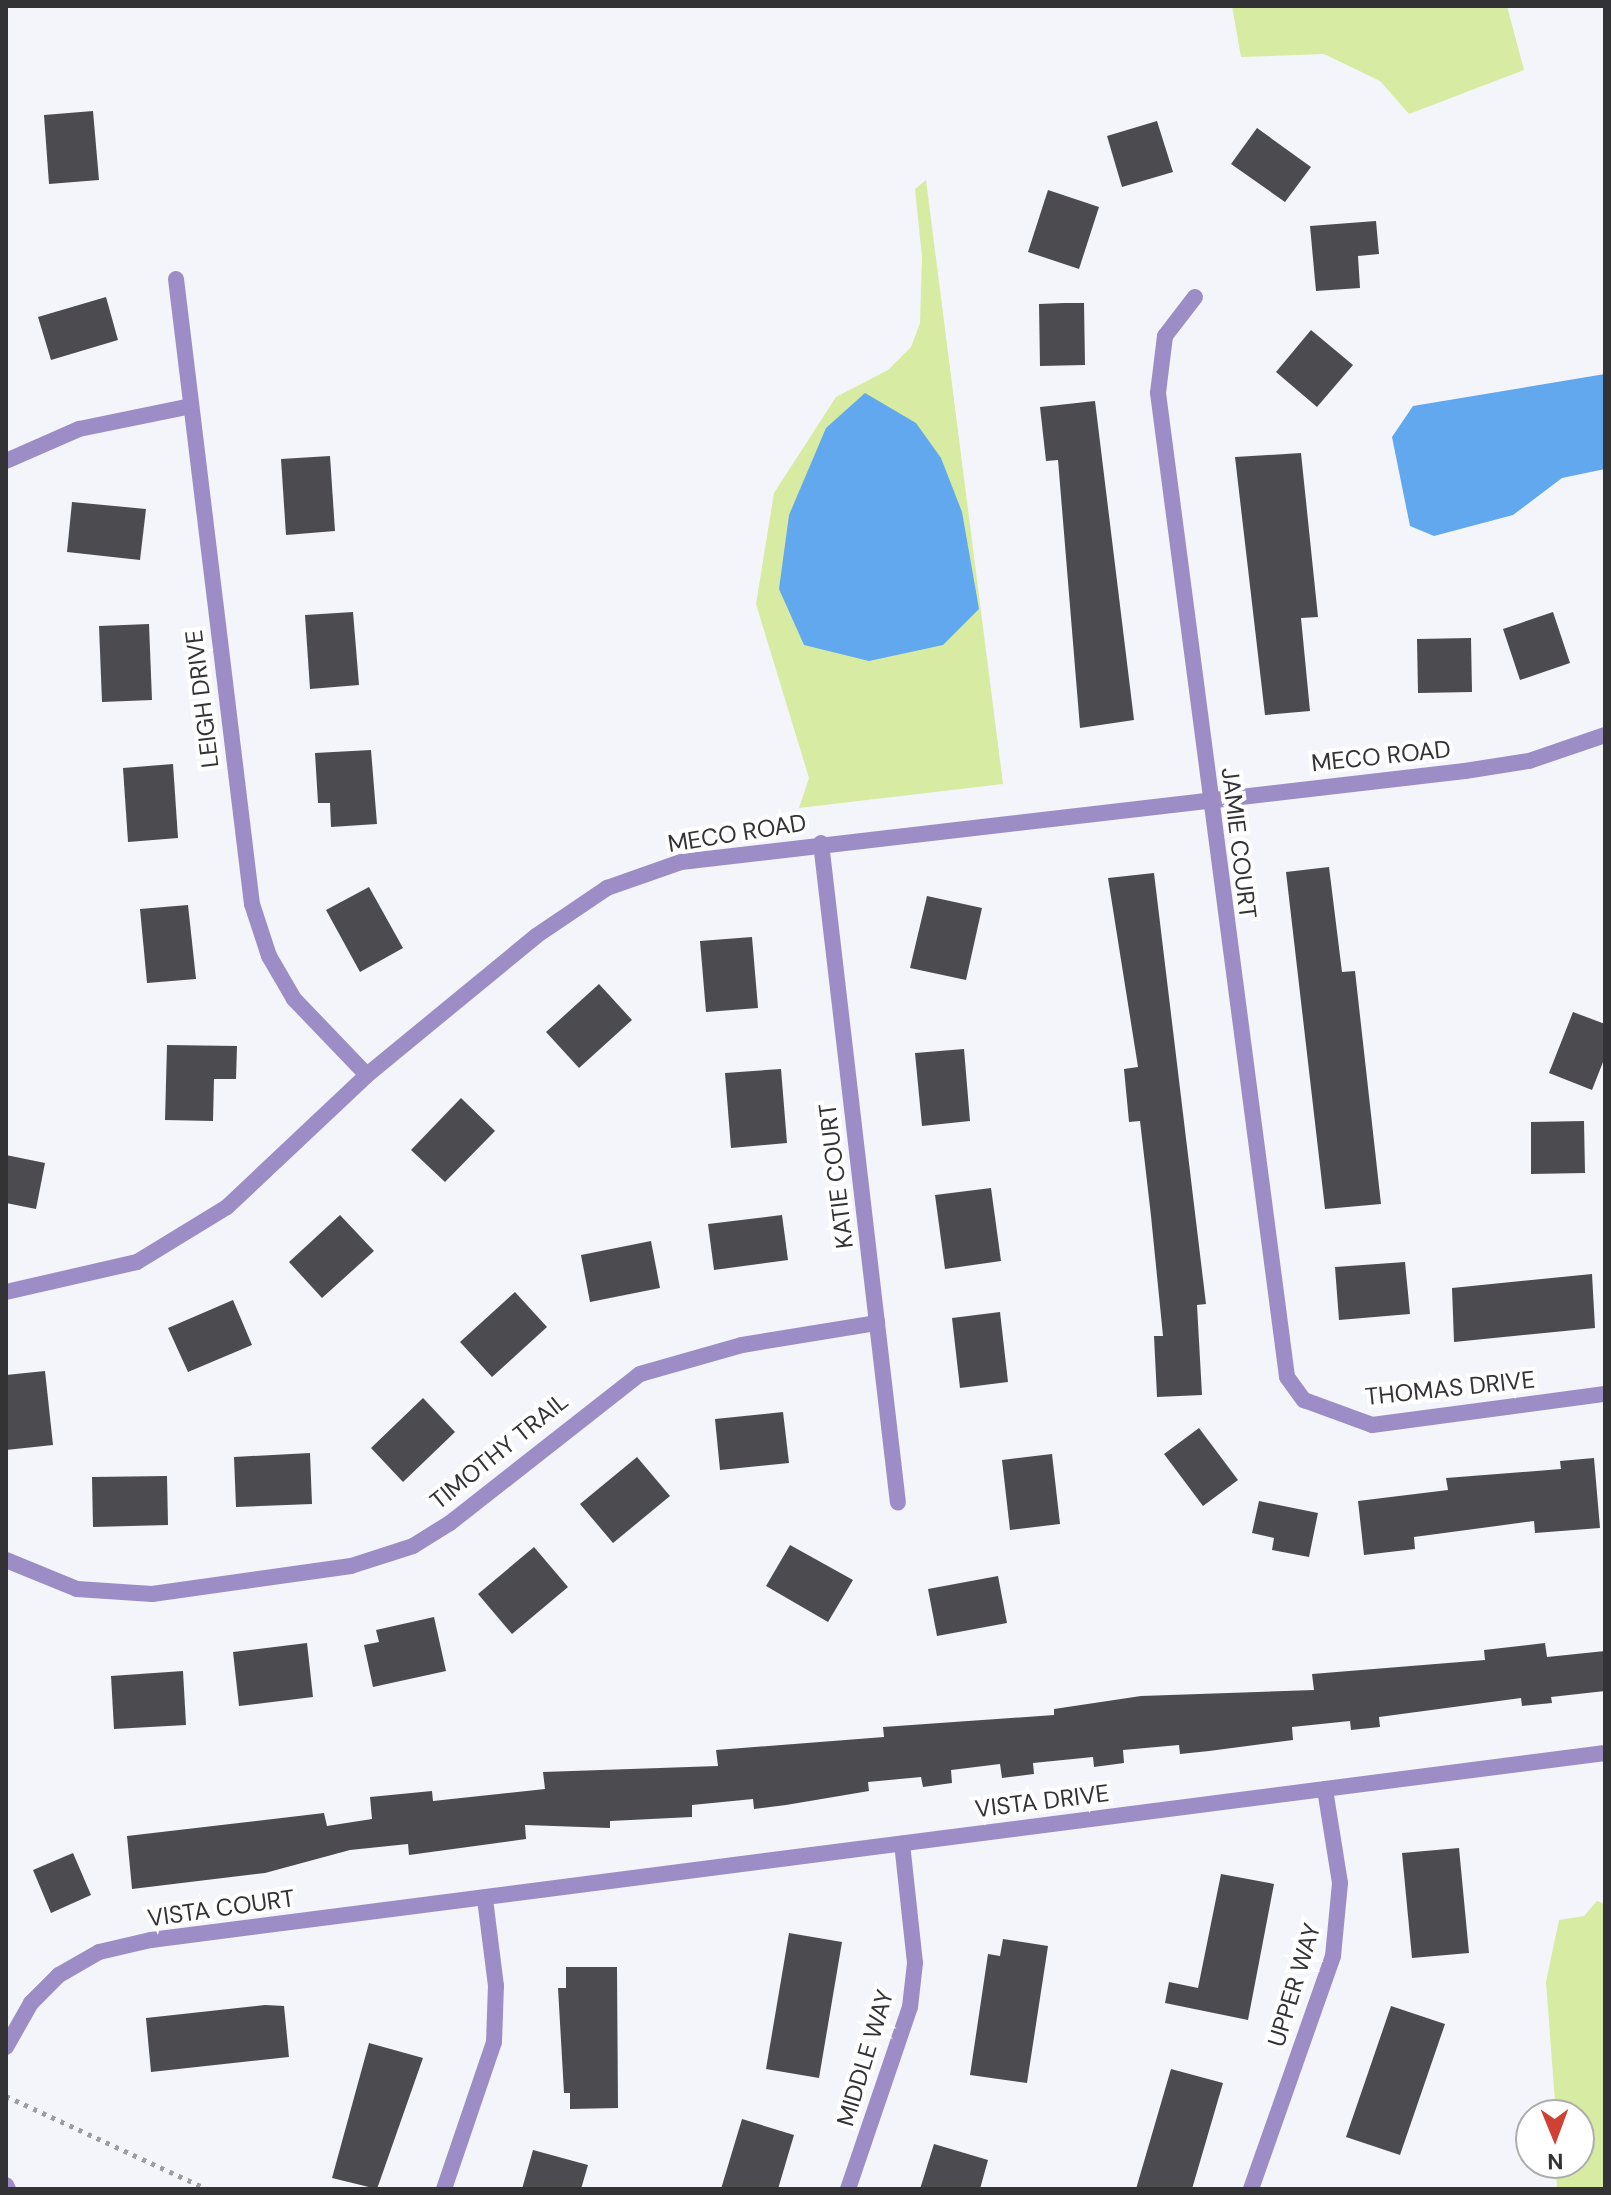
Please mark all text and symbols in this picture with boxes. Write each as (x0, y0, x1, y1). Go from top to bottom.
street label: LEIGH DRIVE (179, 628, 225, 770)
street label: MECO ROAD (1310, 734, 1452, 778)
street label: JAMIE COURT (1215, 766, 1263, 920)
street label: MECO ROAD (666, 808, 808, 858)
street label: KATIE COURT (813, 1102, 859, 1250)
street label: THOMAS DRIVE (1364, 1365, 1536, 1411)
street label: TIMOTHY TRAIL (424, 1387, 574, 1515)
street label: VISTA DRIVE (973, 1778, 1111, 1824)
street label: VISTA COURT (146, 1883, 296, 1933)
street label: UPPER WAY (1262, 1920, 1326, 2050)
street label: MIDDLE WAY (831, 1986, 899, 2130)
north arrow (1515, 2099, 1595, 2179)
text: N (1547, 2147, 1564, 2176)

